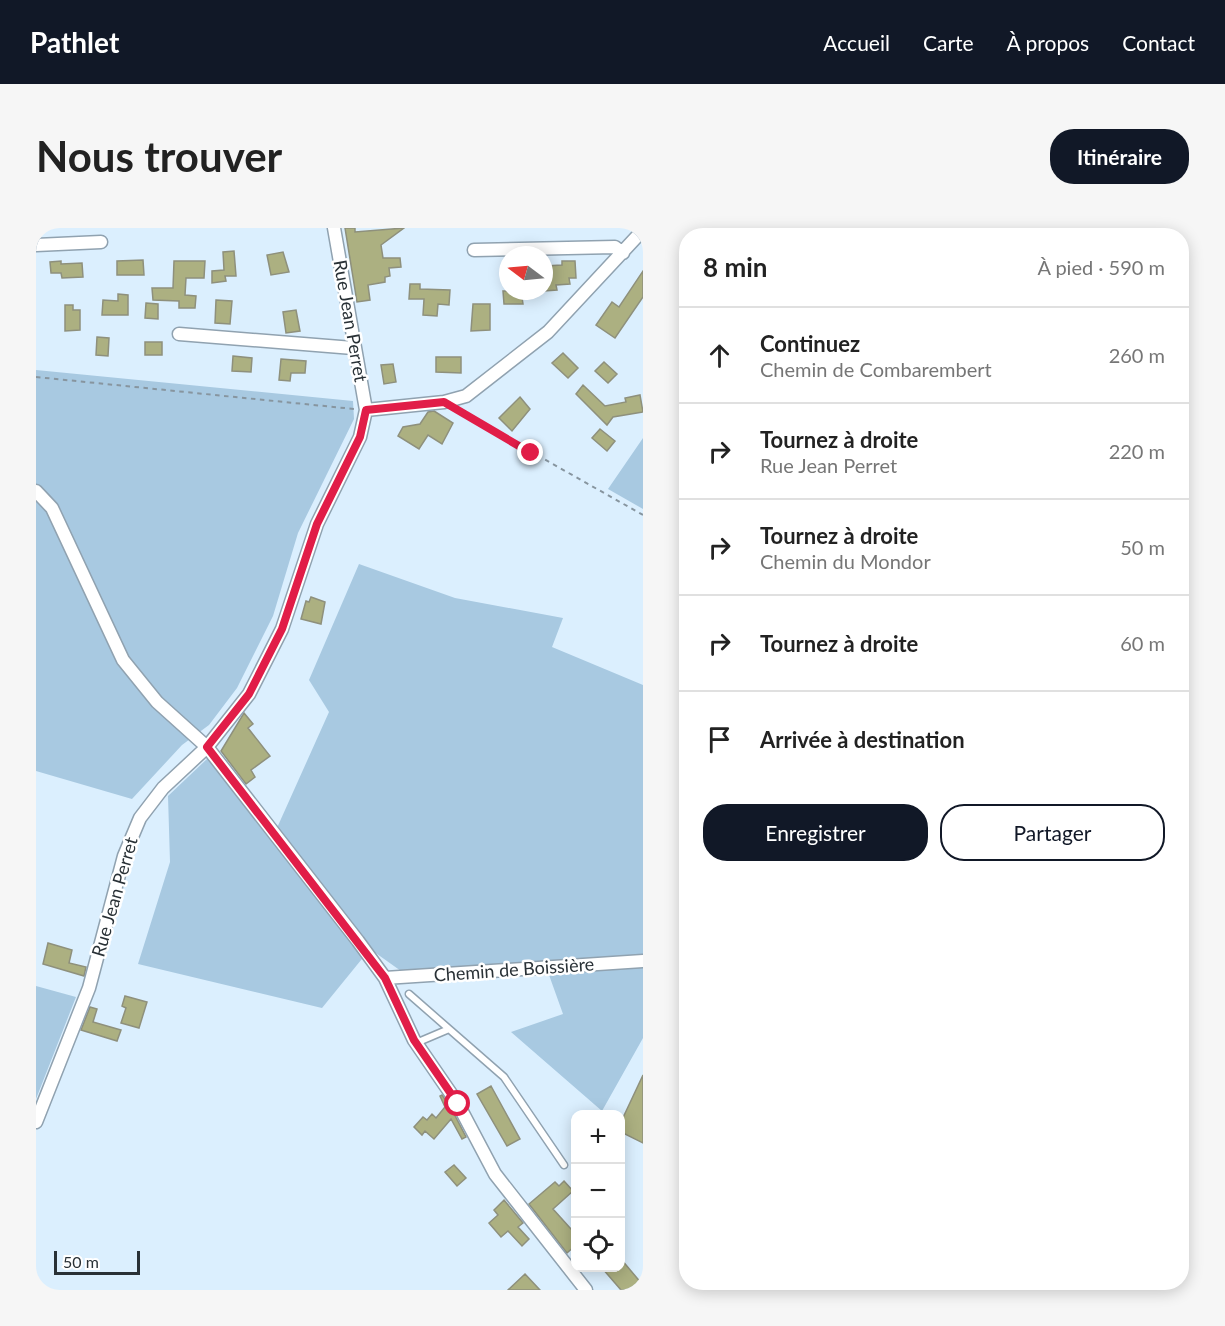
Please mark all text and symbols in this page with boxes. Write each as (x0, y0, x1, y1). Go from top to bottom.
text: Pathlet (30, 25, 119, 59)
text: Accueil (823, 30, 890, 55)
text: Carte (923, 30, 974, 55)
text: À propos (1007, 30, 1089, 55)
text: Contact (1122, 30, 1195, 55)
button: Itinéraire (1050, 129, 1189, 184)
text: Nous trouver (36, 131, 282, 181)
north arrow (499, 246, 553, 300)
text: 8 min (703, 251, 767, 283)
text: À pied · 590 m (1037, 255, 1165, 279)
street label: Rue Jean Perret (329, 258, 373, 384)
text: Continuez (760, 330, 860, 357)
icon: ahead (703, 339, 736, 372)
text: 260 m (1109, 343, 1165, 367)
text: Chemin de Combarembert (760, 357, 992, 381)
text: Tournez à droite (760, 426, 918, 453)
icon: right (703, 435, 736, 468)
route end (517, 439, 543, 465)
text: 220 m (1109, 439, 1165, 463)
text: Rue Jean Perret (760, 453, 897, 477)
text: Tournez à droite (760, 522, 918, 549)
icon: right (703, 531, 736, 564)
text: 50 m (1120, 535, 1165, 559)
text: Chemin du Mondor (760, 549, 931, 573)
icon: right (703, 627, 736, 660)
text: Tournez à droite (760, 630, 918, 657)
text: 60 m (1120, 631, 1165, 655)
icon: arrive (703, 723, 736, 756)
text: Arrivée à destination (760, 726, 965, 753)
button: Enregistrer (703, 804, 928, 861)
button: Partager (940, 804, 1165, 861)
street label: Rue Jean Perret (86, 834, 142, 959)
street label: Chemin de Boissière (433, 952, 595, 986)
route start (444, 1090, 470, 1116)
map controls (571, 1110, 625, 1272)
button: + (571, 1110, 625, 1164)
button: − (571, 1164, 625, 1218)
button: locate (571, 1218, 625, 1272)
scale bar (54, 1248, 140, 1276)
text: 50 m (63, 1252, 99, 1271)

